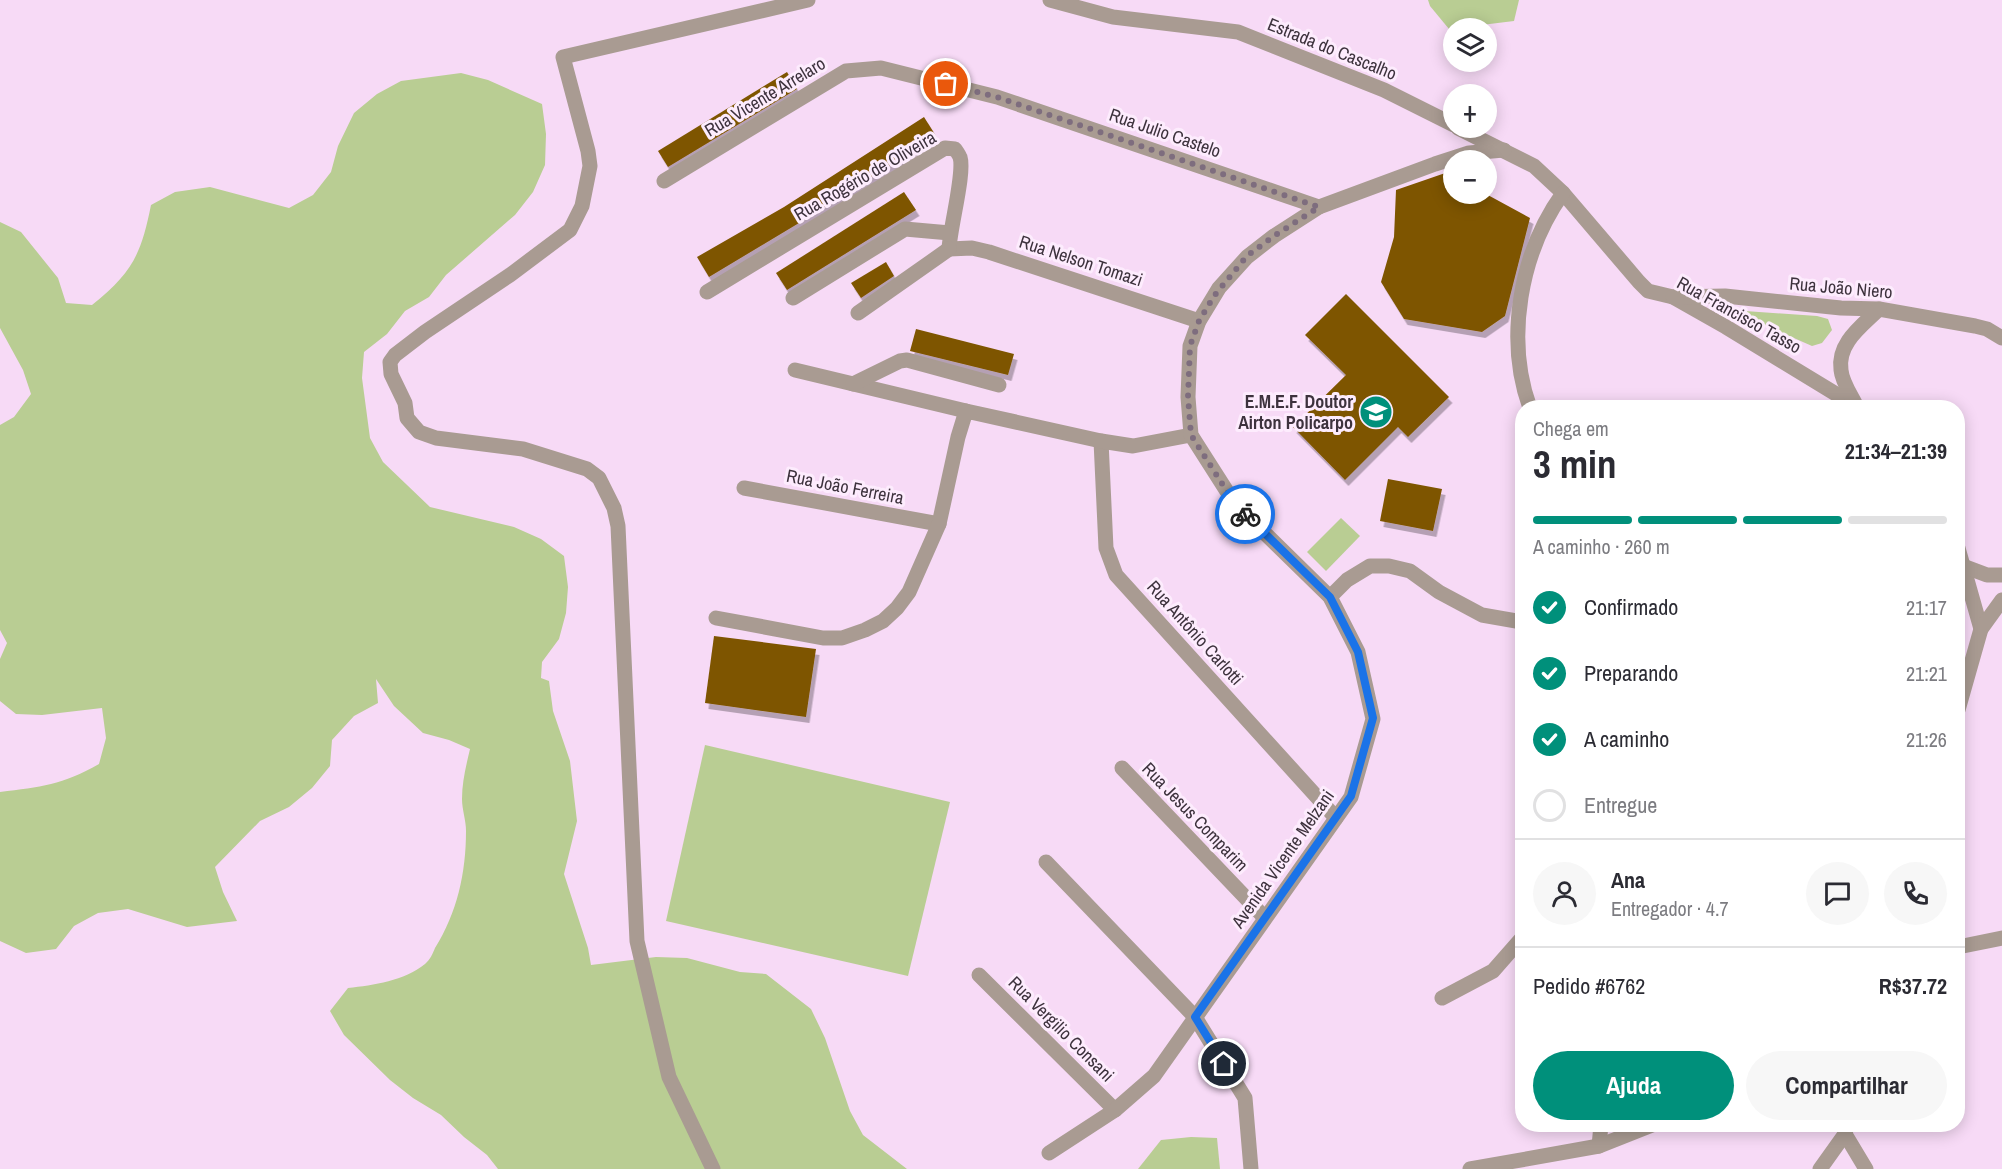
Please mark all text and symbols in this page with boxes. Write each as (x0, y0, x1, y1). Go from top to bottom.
street label: Estrada do Cascalho (1264, 11, 1400, 86)
map controls (1443, 18, 1497, 204)
button: layers (1443, 18, 1497, 72)
street label: Rua Vicente Arrelaro (700, 51, 830, 143)
pin (920, 58, 971, 109)
icon: bag (929, 67, 962, 100)
button: + (1443, 84, 1497, 138)
street label: Rua Julio Castelo (1106, 102, 1224, 163)
street label: Rua Rogério de Oliveira (789, 125, 940, 226)
button: − (1443, 150, 1497, 204)
street label: Rua Nelson Tomazi (1016, 229, 1146, 292)
street label: Rua Francisco Tasso (1673, 270, 1806, 359)
street label: Rua João Niero (1788, 271, 1894, 304)
place label: E.M.E.F. Doutor Airton Policarpo (1238, 389, 1353, 435)
school or university icon: E.M.E.F. Doutor Airton Policarpo (1358, 394, 1394, 430)
text: Chega em (1533, 415, 1609, 442)
text: 21:34–21:39 (1845, 436, 1947, 466)
text: 3 min (1533, 438, 1617, 490)
street label: Rua João Ferreira (784, 463, 906, 510)
courier (1215, 484, 1275, 544)
icon: bike (1229, 498, 1262, 531)
text: A caminho · 260 m (1533, 533, 1670, 560)
street label: Rua Antônio Carlotti (1142, 575, 1249, 690)
icon: check (1533, 591, 1566, 624)
text: Confirmado (1584, 592, 1678, 622)
text: 21:17 (1906, 594, 1947, 621)
icon: check (1533, 657, 1566, 690)
text: Preparando (1584, 658, 1678, 688)
text: 21:21 (1906, 660, 1947, 687)
icon: check (1533, 723, 1566, 756)
text: A caminho (1584, 724, 1669, 754)
text: 21:26 (1906, 726, 1947, 753)
street label: Rua Jesus Comparim (1137, 757, 1254, 877)
street label: Avenida Vicente Melzani (1225, 785, 1340, 934)
text: Entregue (1584, 790, 1657, 820)
button: person (1533, 862, 1596, 925)
button: chat (1806, 862, 1869, 925)
button: phone (1884, 862, 1947, 925)
text: Ana (1611, 865, 1645, 895)
text: Entregador · 4.7 (1611, 895, 1729, 922)
street label: Rua Vergilio Consani (1003, 970, 1120, 1087)
text: Pedido #6762 (1533, 971, 1645, 1001)
text: R$37.72 (1879, 971, 1947, 1001)
pin (1198, 1038, 1249, 1089)
icon: home (1207, 1047, 1240, 1080)
button: Ajuda (1533, 1051, 1734, 1120)
button: Compartilhar (1746, 1051, 1947, 1120)

